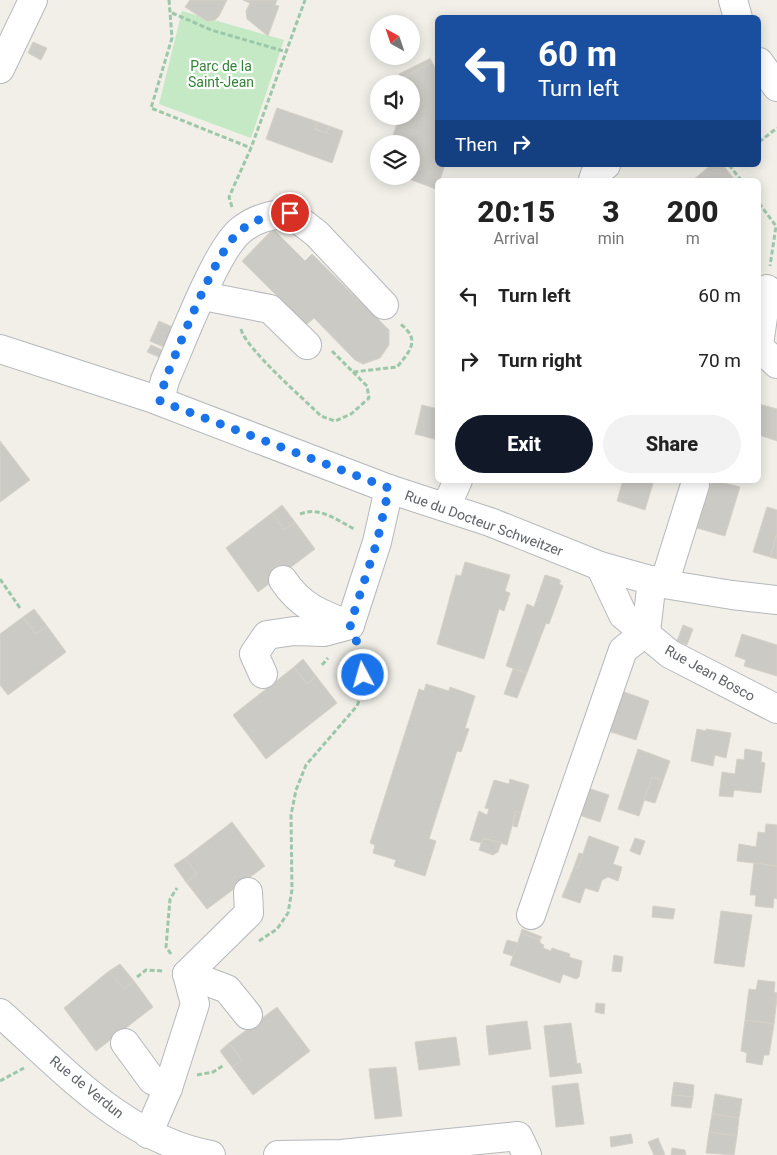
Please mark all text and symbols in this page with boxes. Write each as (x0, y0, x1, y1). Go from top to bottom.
north arrow (370, 15, 420, 65)
map controls (370, 15, 420, 185)
text: 60 m (538, 34, 617, 75)
icon: left (455, 35, 520, 100)
park label: Parc de la Saint-Jean (188, 58, 254, 90)
button: sound (370, 75, 420, 125)
text: Turn left (538, 76, 619, 101)
icon: right (507, 130, 535, 158)
text: Then (455, 133, 497, 156)
button: layers (370, 135, 420, 185)
pin (269, 192, 311, 234)
text: 20:15 (477, 194, 555, 229)
text: 3 (602, 194, 620, 229)
text: 200 (667, 194, 719, 229)
icon: arrive (276, 199, 304, 227)
text: Arrival (494, 229, 539, 248)
text: min (598, 229, 624, 248)
text: m (686, 229, 700, 248)
icon: left (455, 282, 483, 310)
text: Turn left (498, 284, 571, 307)
text: 60 m (698, 284, 741, 307)
icon: right (455, 347, 483, 375)
text: Turn right (498, 349, 582, 372)
text: 70 m (698, 349, 741, 372)
button: Exit (455, 415, 593, 473)
button: Share (603, 415, 741, 473)
street label: Rue du Docteur Schweitzer (403, 487, 565, 559)
street label: Rue Jean Bosco (662, 642, 758, 704)
position arrow (336, 648, 388, 700)
street label: Rue de Verdun (47, 1052, 127, 1122)

